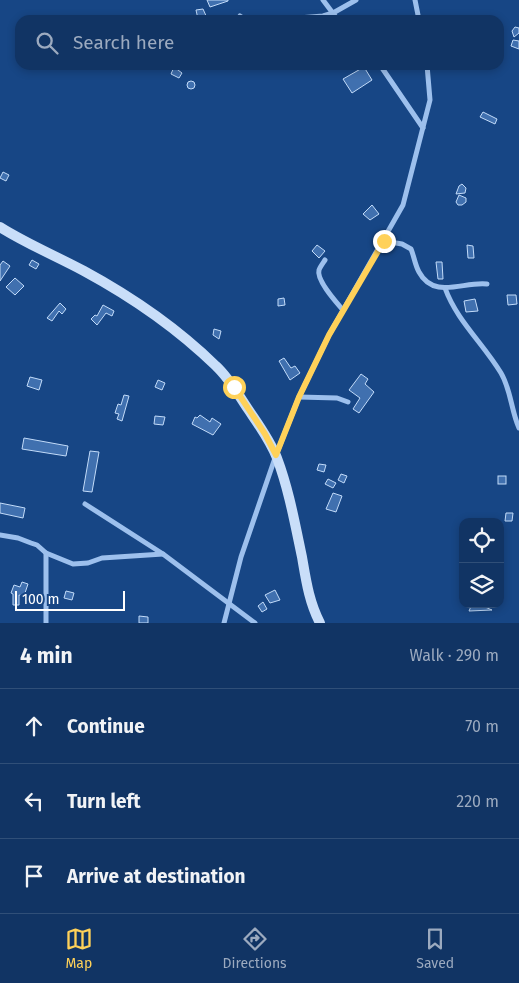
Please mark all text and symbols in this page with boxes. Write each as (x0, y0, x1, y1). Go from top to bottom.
search box (15, 15, 504, 70)
icon: search (33, 29, 61, 57)
text: Search here (73, 31, 174, 54)
route end (373, 230, 396, 253)
route start (223, 376, 246, 399)
map controls (459, 518, 504, 608)
button: locate (459, 518, 504, 563)
button: layers (459, 563, 504, 608)
scale bar (15, 588, 125, 611)
text: 100 m (22, 591, 59, 608)
text: 4 min (20, 643, 73, 669)
text: Walk · 290 m (409, 646, 499, 665)
icon: ahead (20, 712, 48, 740)
text: Continue (67, 715, 145, 738)
text: 70 m (465, 717, 499, 736)
icon: left (20, 787, 48, 815)
text: Turn left (67, 790, 141, 813)
text: 220 m (456, 792, 499, 811)
icon: arrive (20, 862, 48, 890)
text: Arrive at destination (67, 865, 246, 888)
tab: Map (65, 925, 93, 972)
tab: Directions (222, 925, 287, 972)
tab: Saved (416, 925, 454, 972)

